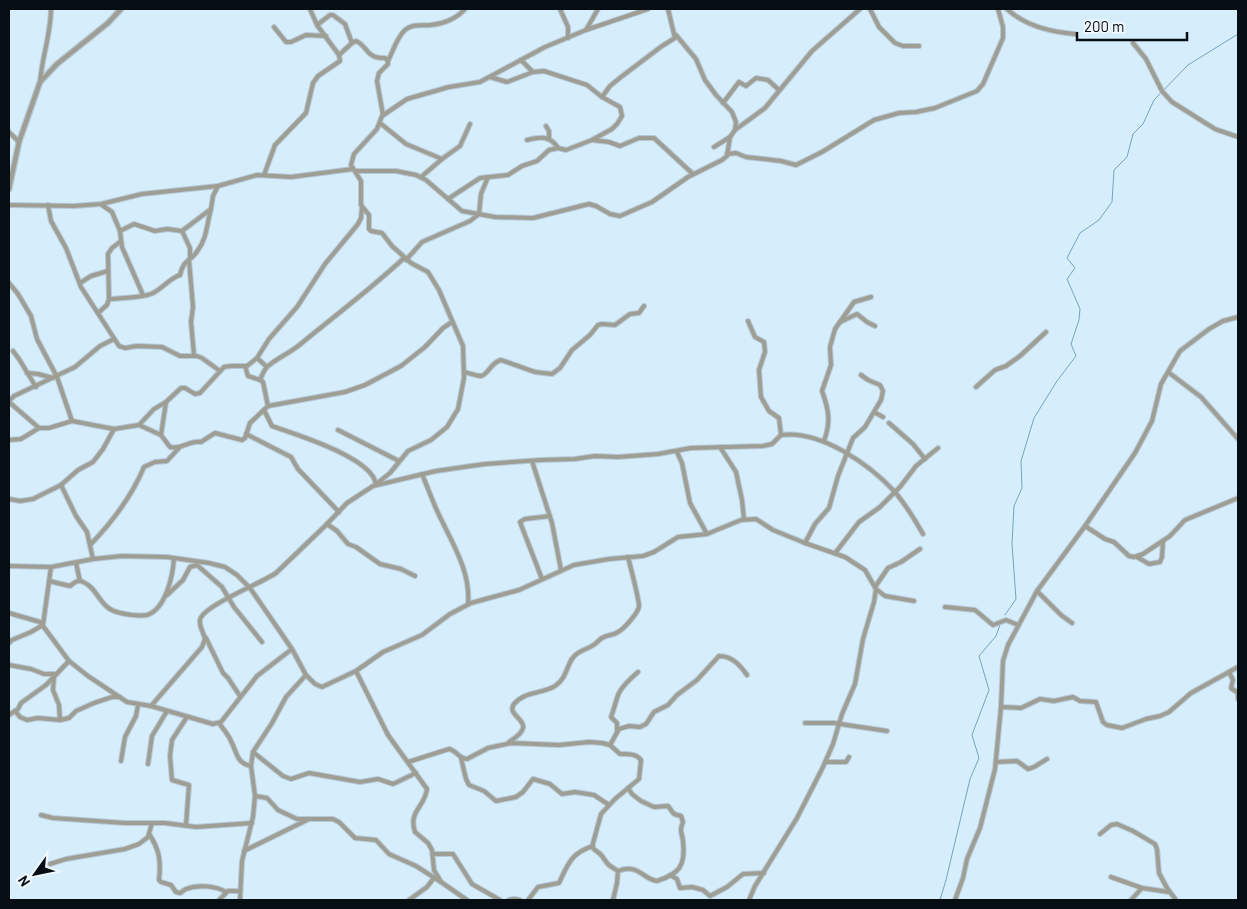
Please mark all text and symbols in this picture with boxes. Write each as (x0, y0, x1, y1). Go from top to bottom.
scale bar (1077, 10, 1187, 42)
text: 200 m (1084, 17, 1124, 35)
north arrow (10, 849, 60, 899)
text: N (14, 873, 33, 890)

